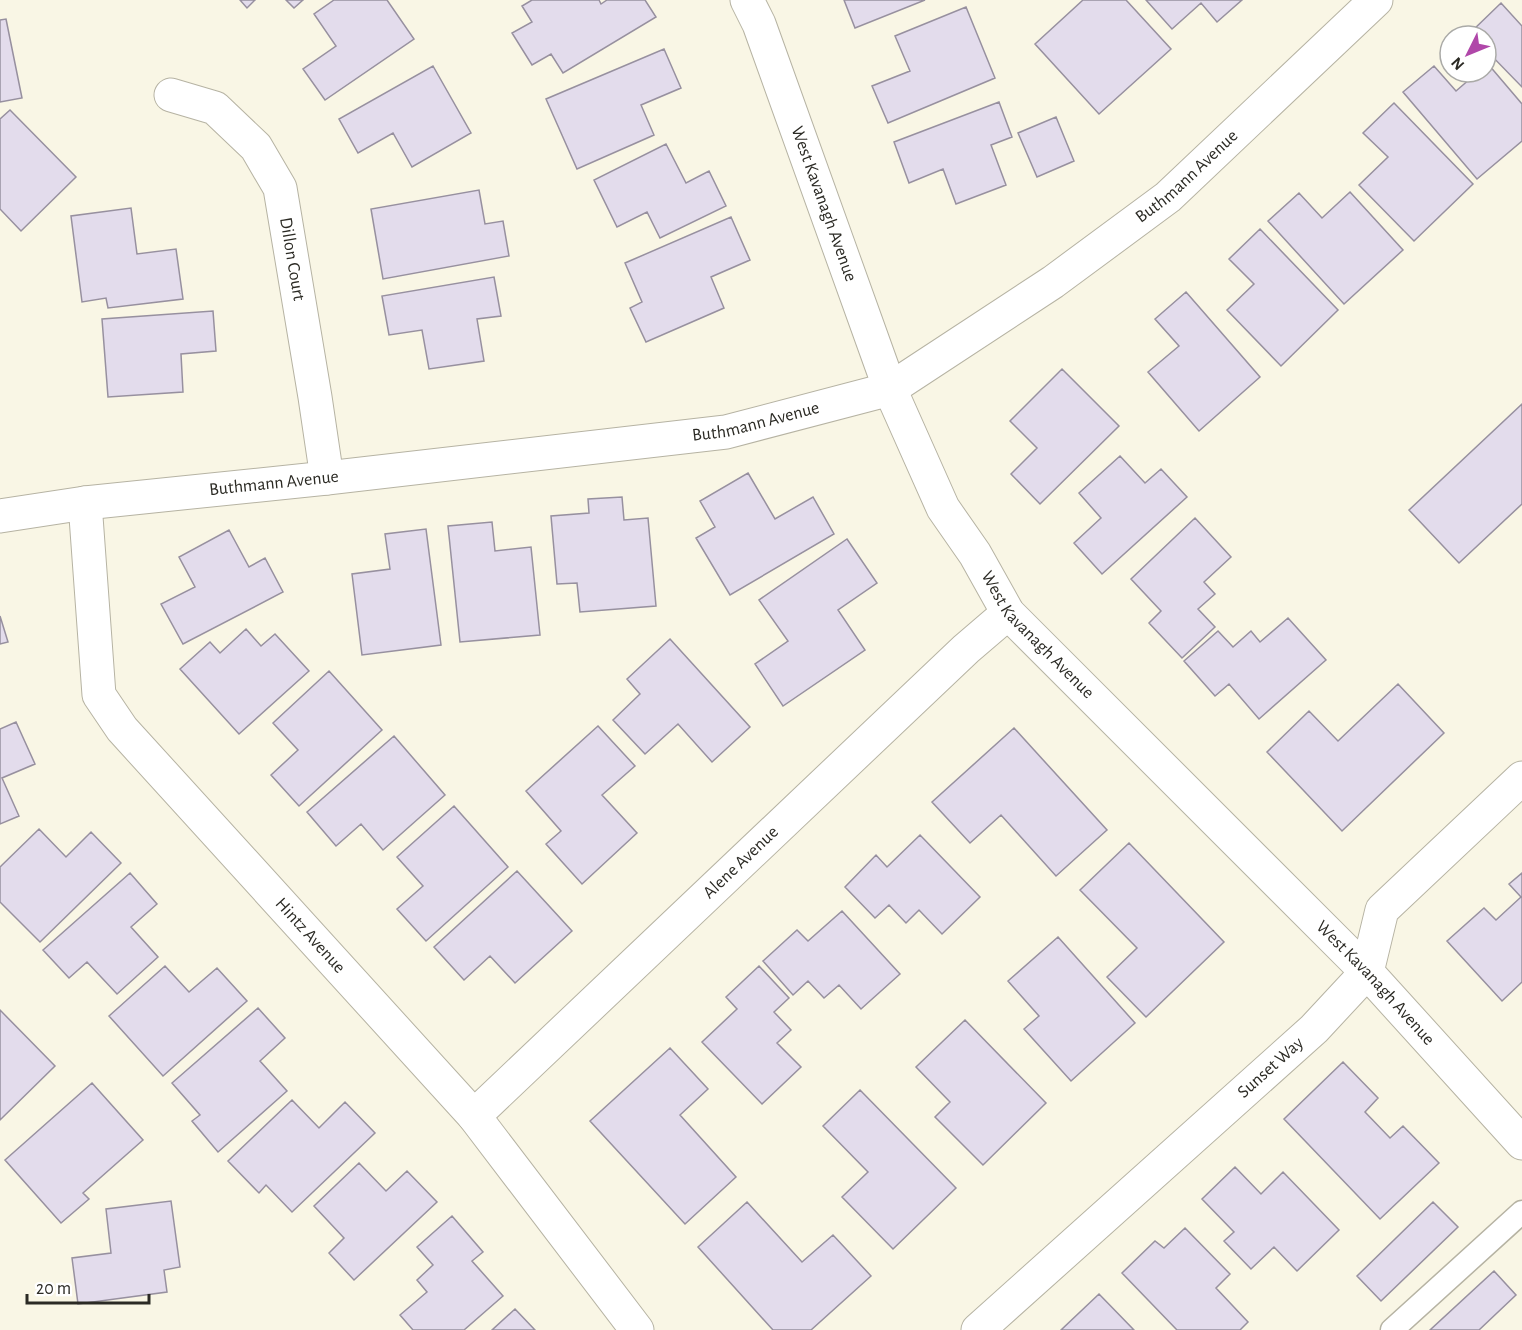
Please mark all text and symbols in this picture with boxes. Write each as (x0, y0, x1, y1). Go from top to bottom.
north arrow (1438, 24, 1498, 84)
text: N (1448, 54, 1467, 73)
street label: West Kavanagh Avenue (787, 124, 860, 284)
street label: Buthmann Avenue (1132, 127, 1241, 227)
street label: Dillon Court (276, 216, 308, 302)
street label: Buthmann Avenue (691, 399, 821, 445)
street label: Buthmann Avenue (208, 468, 340, 499)
street label: West Kavanagh Avenue (978, 568, 1097, 702)
street label: Alene Avenue (700, 823, 782, 902)
street label: Hintz Avenue (272, 895, 349, 977)
street label: West Kavanagh Avenue (1313, 918, 1438, 1049)
street label: Sunset Way (1234, 1034, 1307, 1102)
scale bar (27, 1267, 148, 1305)
text: 20 m (36, 1280, 71, 1298)

